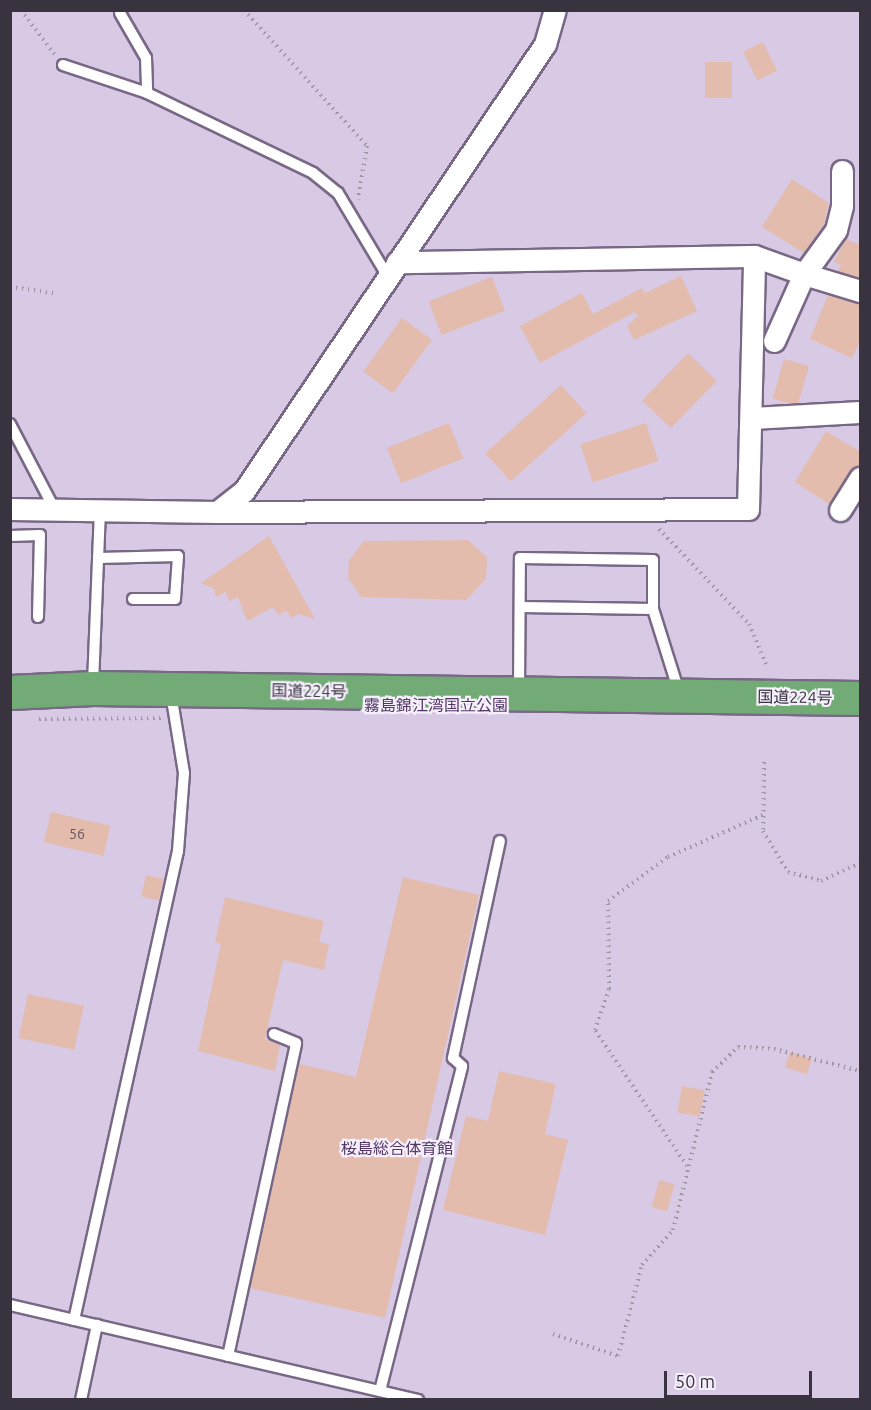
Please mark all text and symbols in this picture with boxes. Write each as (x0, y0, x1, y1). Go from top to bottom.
street label: 国道224号 (271, 681, 347, 701)
street label: 国道224号 (757, 687, 833, 707)
park label: 霧島錦江湾国立公園 (364, 695, 508, 715)
house number: 56 (69, 826, 85, 842)
park label: 桜島総合体育館 (341, 1138, 453, 1158)
scale bar (667, 1359, 816, 1397)
text: 50 m (675, 1371, 715, 1391)

